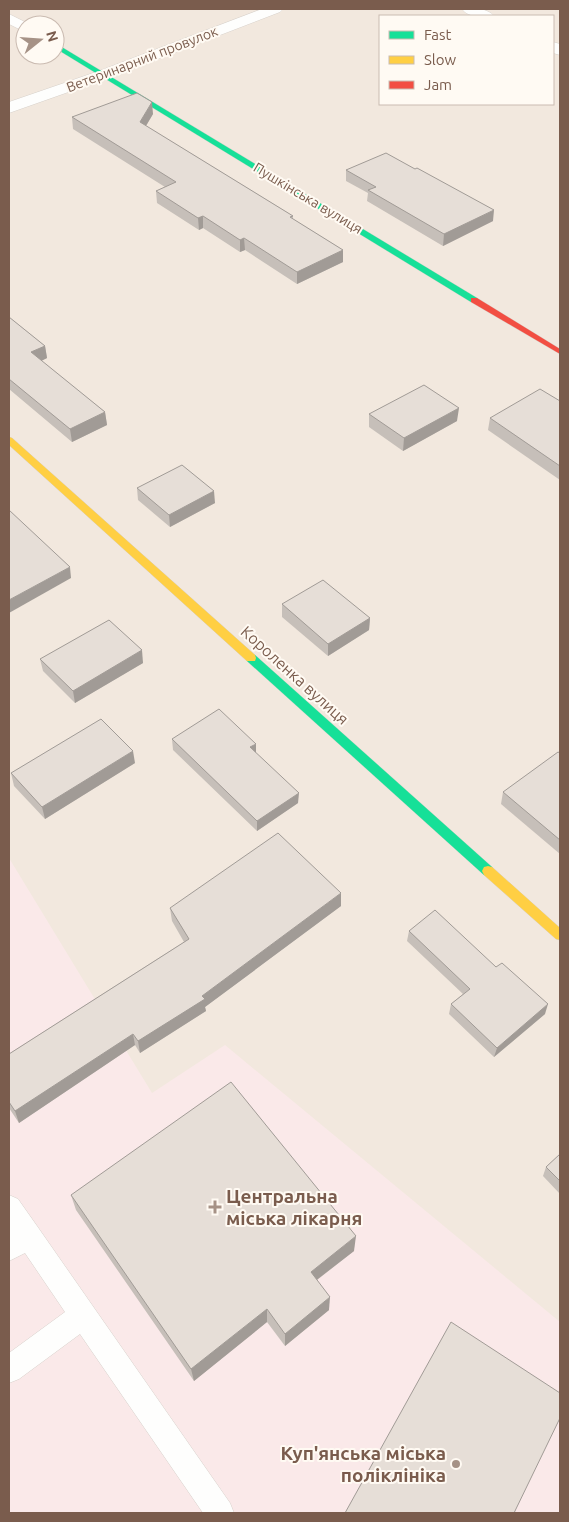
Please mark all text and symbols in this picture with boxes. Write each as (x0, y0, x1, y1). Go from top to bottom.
north arrow (15, 15, 65, 65)
legend (379, 15, 554, 105)
street label: Ветеринарний провулок (64, 23, 220, 95)
text: Fast (424, 26, 452, 43)
text: N (43, 29, 62, 44)
text: Slow (424, 51, 457, 68)
text: Jam (424, 76, 452, 93)
street label: Пушкінська вулиця (251, 159, 365, 237)
street label: Короленка вулиця (238, 622, 352, 728)
place label: Центральна міська лікарня (226, 1185, 362, 1229)
marker: Центральна міська лікарня (208, 1200, 222, 1214)
place label: Куп'янська міська поліклініка (281, 1442, 446, 1486)
marker: Куп'янська міська поліклініка (450, 1458, 462, 1470)

